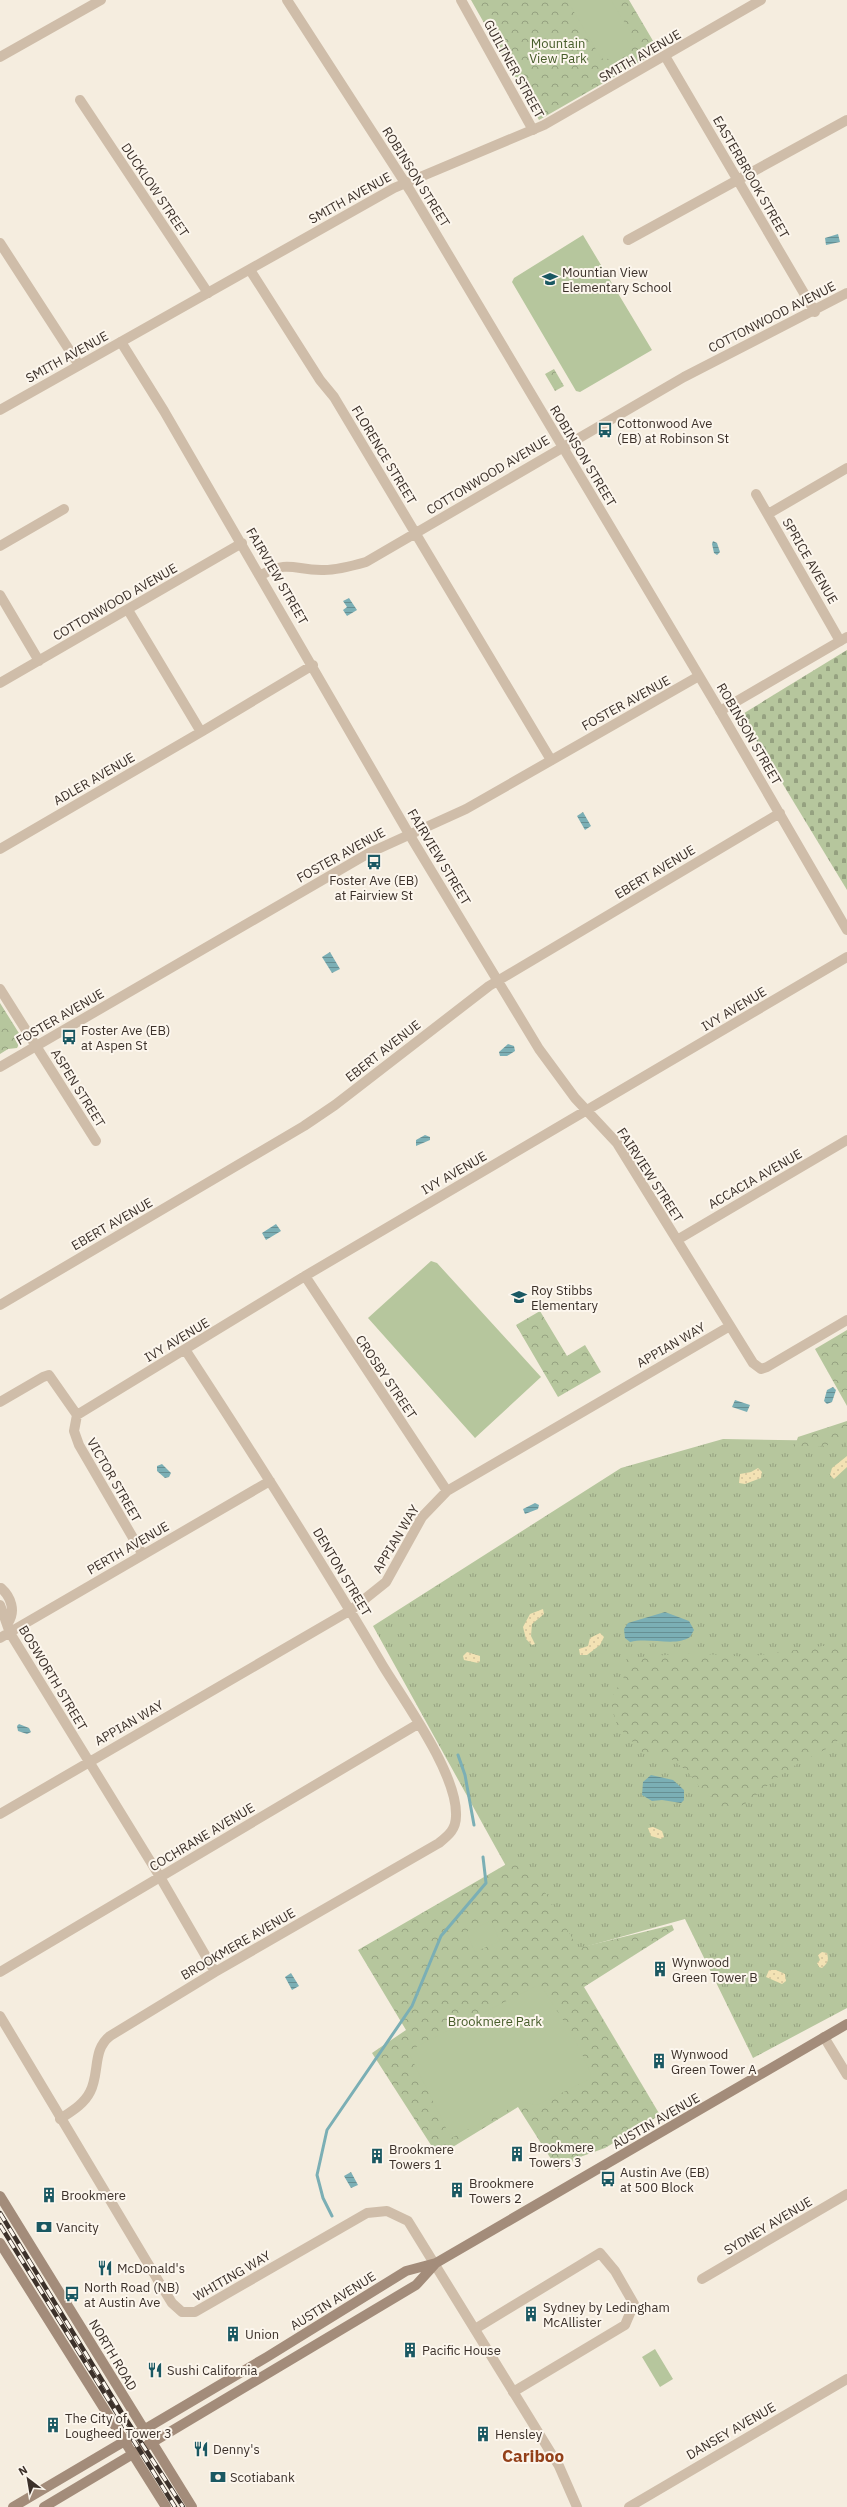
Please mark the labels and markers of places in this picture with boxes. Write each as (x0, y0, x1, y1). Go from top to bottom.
place label: Mountian View Elementary School (562, 264, 672, 296)
school or university icon: Mountian View Elementary School (541, 270, 559, 288)
place label: Cottonwood Ave (EB) at Robinson St (617, 415, 729, 447)
bus stop icon: Cottonwood Ave (EB) at Robinson St (596, 421, 614, 439)
bus stop icon: Foster Ave (EB) at Fairview St (365, 853, 383, 871)
place label: Foster Ave (EB) at Fairview St (329, 872, 419, 904)
place label: Foster Ave (EB) at Aspen St (81, 1022, 170, 1054)
bus stop icon: Foster Ave (EB) at Aspen St (60, 1028, 78, 1046)
place label: Roy Stibbs Elementary (531, 1282, 599, 1314)
school or university icon: Roy Stibbs Elementary (510, 1288, 528, 1306)
place label: Wynwood Green Tower B (672, 1954, 758, 1986)
building icon: Wynwood Green Tower B (651, 1960, 669, 1978)
place label: Wynwood Green Tower A (671, 2046, 757, 2078)
building icon: Wynwood Green Tower A (650, 2052, 668, 2070)
place label: Brookmere Towers 3 (529, 2139, 594, 2171)
place label: Brookmere Towers 1 (389, 2141, 454, 2173)
building icon: Brookmere Towers 3 (508, 2145, 526, 2163)
building icon: Brookmere Towers 1 (368, 2147, 386, 2165)
place label: Austin Ave (EB) at 500 Block (620, 2164, 710, 2196)
bus stop icon: Austin Ave (EB) at 500 Block (599, 2170, 617, 2188)
place label: Brookmere Towers 2 (469, 2175, 534, 2207)
building icon: Brookmere Towers 2 (448, 2181, 466, 2199)
building icon: Brookmere (40, 2186, 58, 2204)
place label: Brookmere (61, 2187, 126, 2204)
bank icon: Vancity (35, 2218, 53, 2236)
place label: Vancity (56, 2219, 99, 2236)
restaurant icon: McDonald's (96, 2259, 114, 2277)
place label: McDonald's (117, 2260, 185, 2277)
place label: North Road (NB) at Austin Ave (84, 2279, 180, 2311)
bus stop icon: North Road (NB) at Austin Ave (63, 2285, 81, 2303)
place label: Sydney by Ledingham McAllister (543, 2299, 670, 2331)
building icon: Sydney by Ledingham McAllister (522, 2305, 540, 2323)
building icon: Union (224, 2325, 242, 2343)
place label: Union (245, 2326, 279, 2343)
building icon: Pacific House (401, 2341, 419, 2359)
place label: Pacific House (422, 2342, 501, 2359)
restaurant icon: Sushi California (146, 2361, 164, 2379)
place label: Sushi California (167, 2362, 258, 2379)
place label: The City of Lougheed Tower 3 (65, 2410, 172, 2442)
building icon: The City of Lougheed Tower 3 (44, 2416, 62, 2434)
building icon: Hensley (474, 2425, 492, 2443)
place label: Hensley (495, 2426, 543, 2443)
restaurant icon: Denny's (192, 2440, 210, 2458)
place label: Denny's (213, 2441, 260, 2458)
bank icon: Scotiabank (209, 2468, 227, 2486)
place label: Scotiabank (230, 2469, 295, 2486)

